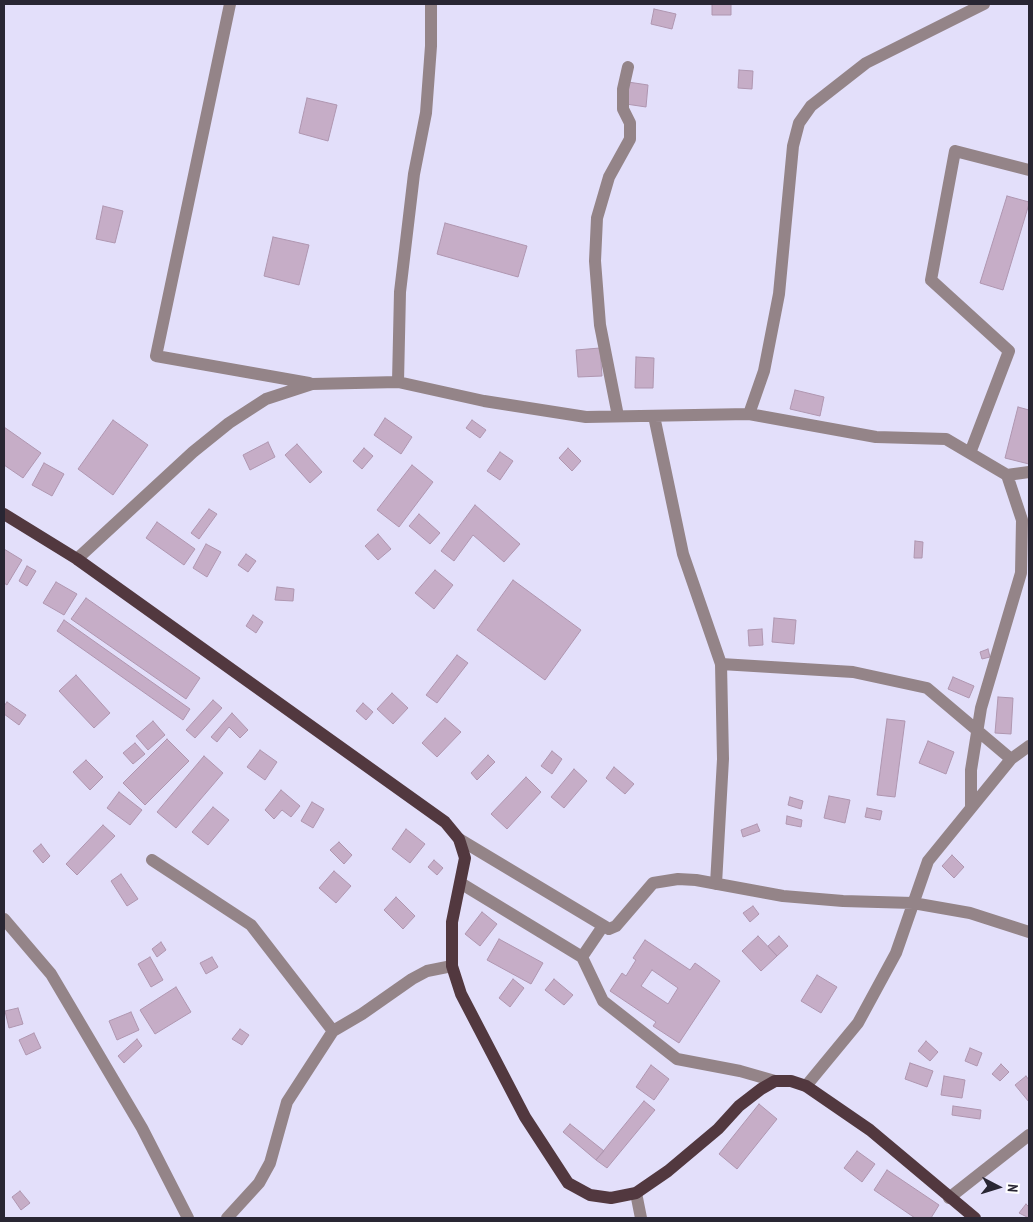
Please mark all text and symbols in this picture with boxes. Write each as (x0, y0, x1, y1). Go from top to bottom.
north arrow (973, 1162, 1023, 1212)
text: N (1004, 1184, 1022, 1193)

